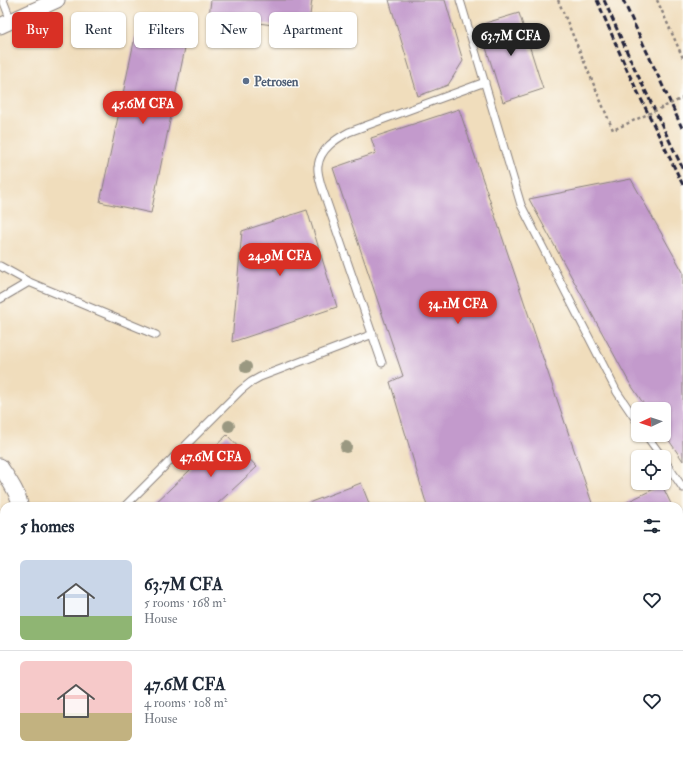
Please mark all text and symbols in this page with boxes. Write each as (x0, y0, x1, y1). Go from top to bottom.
chip: Buy (12, 12, 63, 48)
chip: Rent (71, 12, 126, 48)
chip: Filters (134, 12, 198, 48)
chip: New (206, 12, 261, 48)
chip: Apartment (269, 12, 357, 48)
pin: 63.7M CFA (465, 23, 557, 57)
text: 63.7M CFA (481, 28, 541, 44)
place label: Petrosen (254, 74, 299, 90)
marker: Petrosen (241, 76, 251, 86)
pin: 45.6M CFA (97, 91, 189, 125)
text: 45.6M CFA (112, 96, 174, 112)
pin: 24.9M CFA (234, 243, 326, 277)
text: 24.9M CFA (248, 248, 312, 264)
pin: 34.1M CFA (412, 291, 504, 325)
text: 34.1M CFA (428, 296, 488, 312)
north arrow (631, 402, 671, 442)
map controls (631, 402, 671, 490)
pin: 47.6M CFA (165, 444, 257, 478)
text: 47.6M CFA (180, 449, 242, 465)
button: locate (631, 450, 671, 490)
icon: filters (641, 515, 663, 537)
text: 5 homes (20, 516, 74, 537)
text: 63.7M CFA (144, 574, 223, 595)
icon: home (52, 576, 100, 624)
icon: heart (641, 589, 663, 611)
text: 5 rooms · 168 m² (144, 595, 226, 611)
text: House (144, 611, 177, 627)
text: 47.6M CFA (144, 674, 225, 695)
icon: home (52, 677, 100, 725)
icon: heart (641, 690, 663, 712)
text: 4 rooms · 108 m² (144, 695, 227, 711)
text: House (144, 711, 177, 727)

